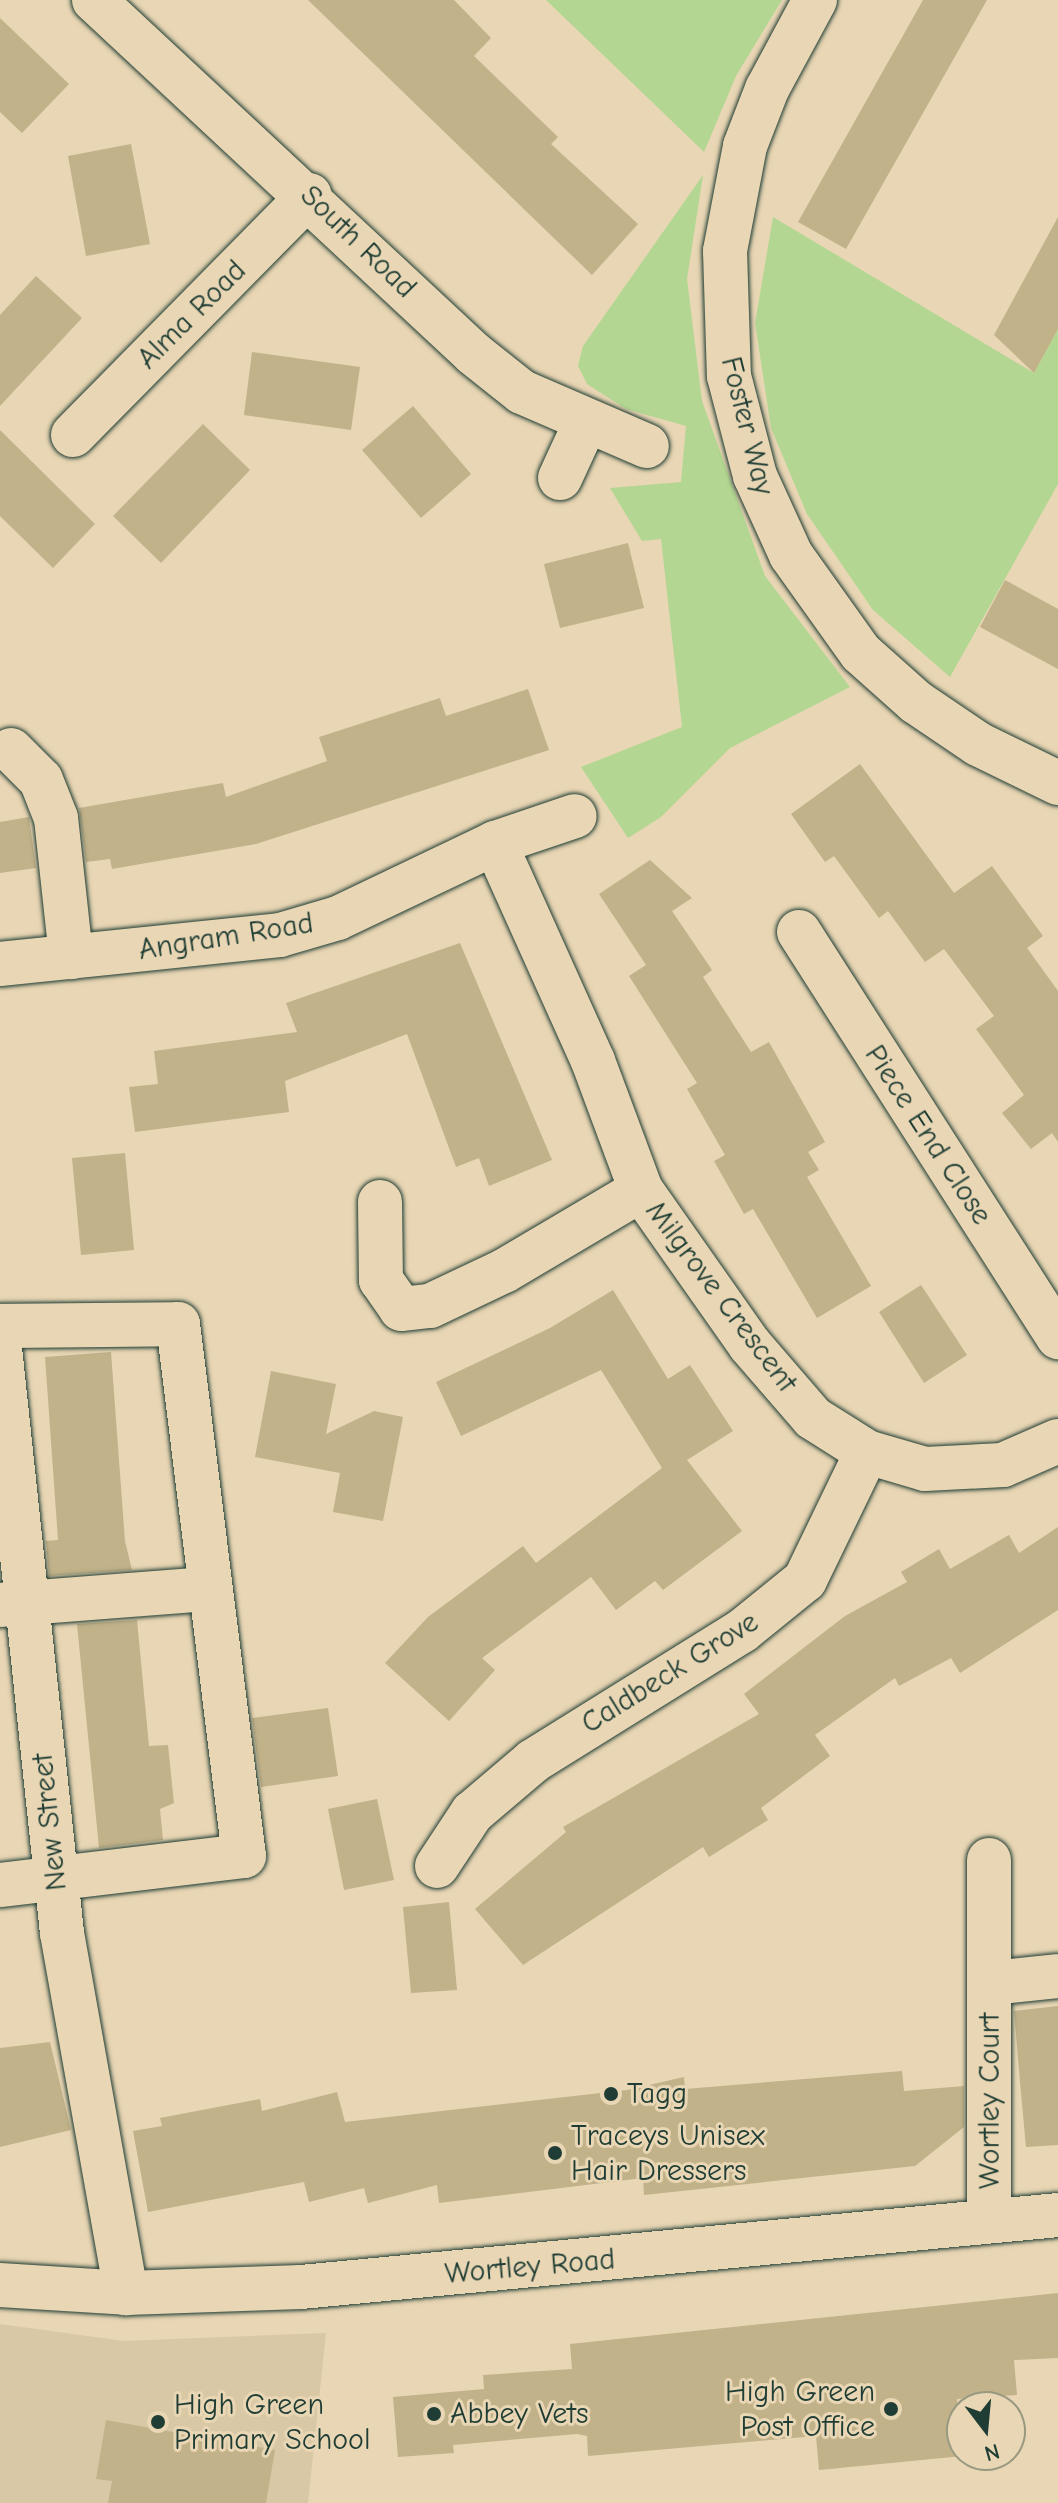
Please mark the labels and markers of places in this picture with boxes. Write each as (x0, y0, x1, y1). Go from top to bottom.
place label: Tagg (627, 2076, 687, 2112)
marker: Tagg (602, 2085, 620, 2103)
place label: Traceys Unisex Hair Dressers (571, 2118, 765, 2188)
marker: Traceys Unisex Hair Dressers (546, 2144, 564, 2162)
place label: High Green Post Office (725, 2374, 875, 2444)
place label: High Green Primary School (174, 2387, 371, 2458)
place label: Abbey Vets (450, 2396, 588, 2432)
marker: High Green Post Office (882, 2400, 900, 2418)
marker: Abbey Vets (425, 2405, 443, 2423)
marker: High Green Primary School (149, 2413, 167, 2431)

